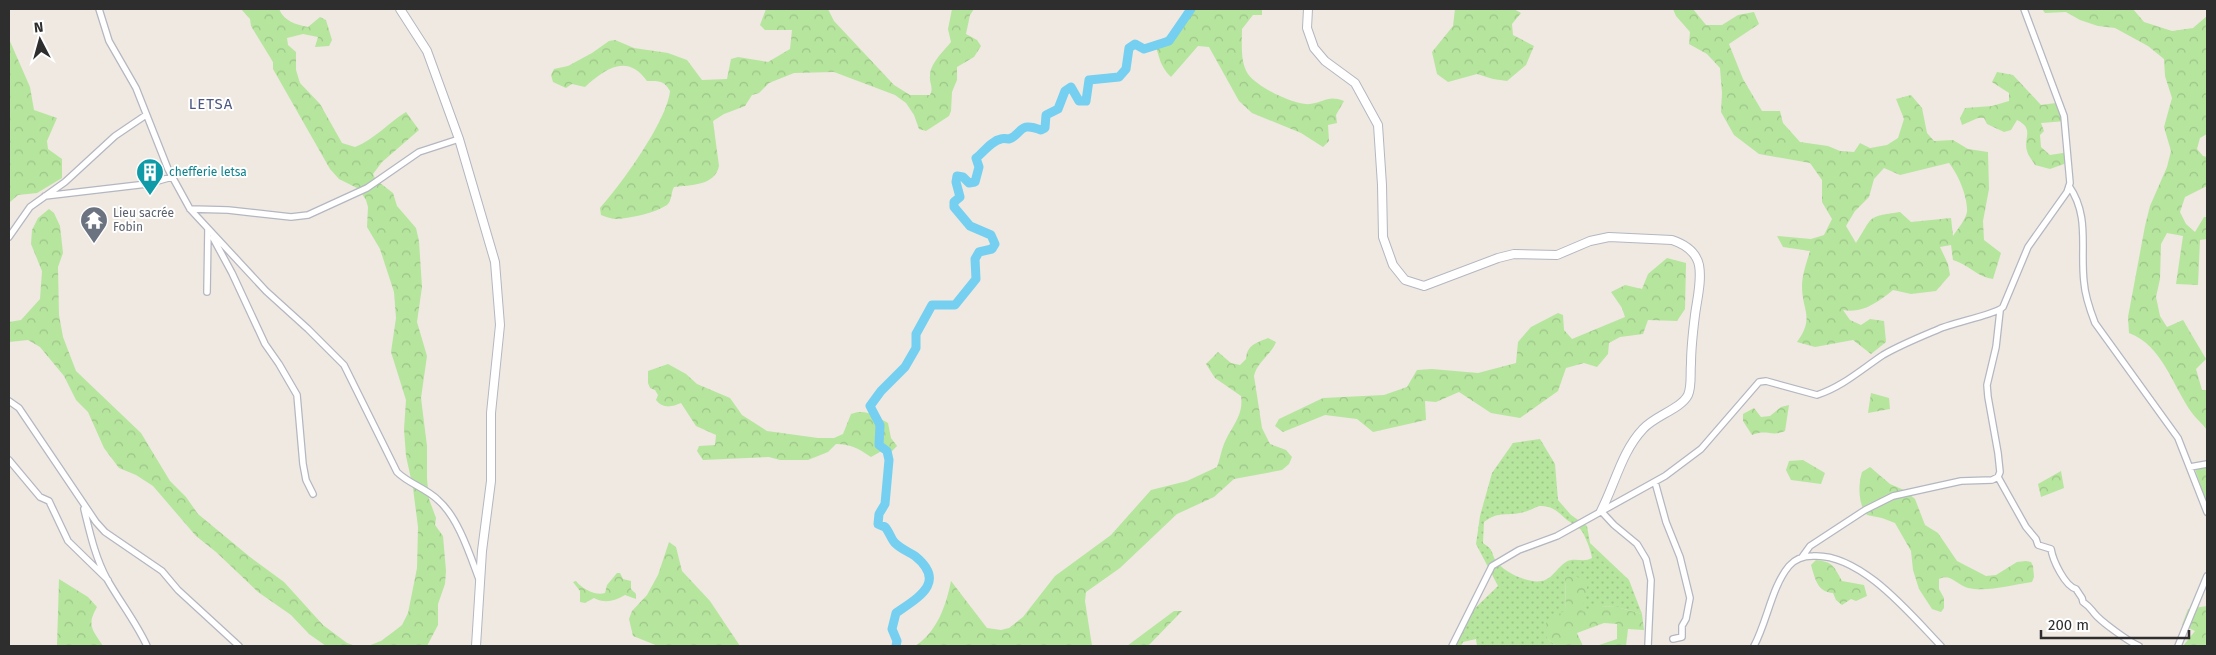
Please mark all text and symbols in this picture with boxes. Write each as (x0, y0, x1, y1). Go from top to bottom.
north arrow (15, 15, 65, 65)
text: N (33, 19, 44, 37)
district label: LETSA (189, 95, 233, 113)
building icon: chefferie letsa (135, 157, 165, 196)
place label: chefferie letsa (169, 165, 247, 179)
temple icon: Lieu sacrée Fobin (79, 205, 109, 244)
place label: Lieu sacrée Fobin (113, 206, 174, 234)
scale bar (2041, 608, 2188, 640)
text: 200 m (2048, 616, 2089, 634)

